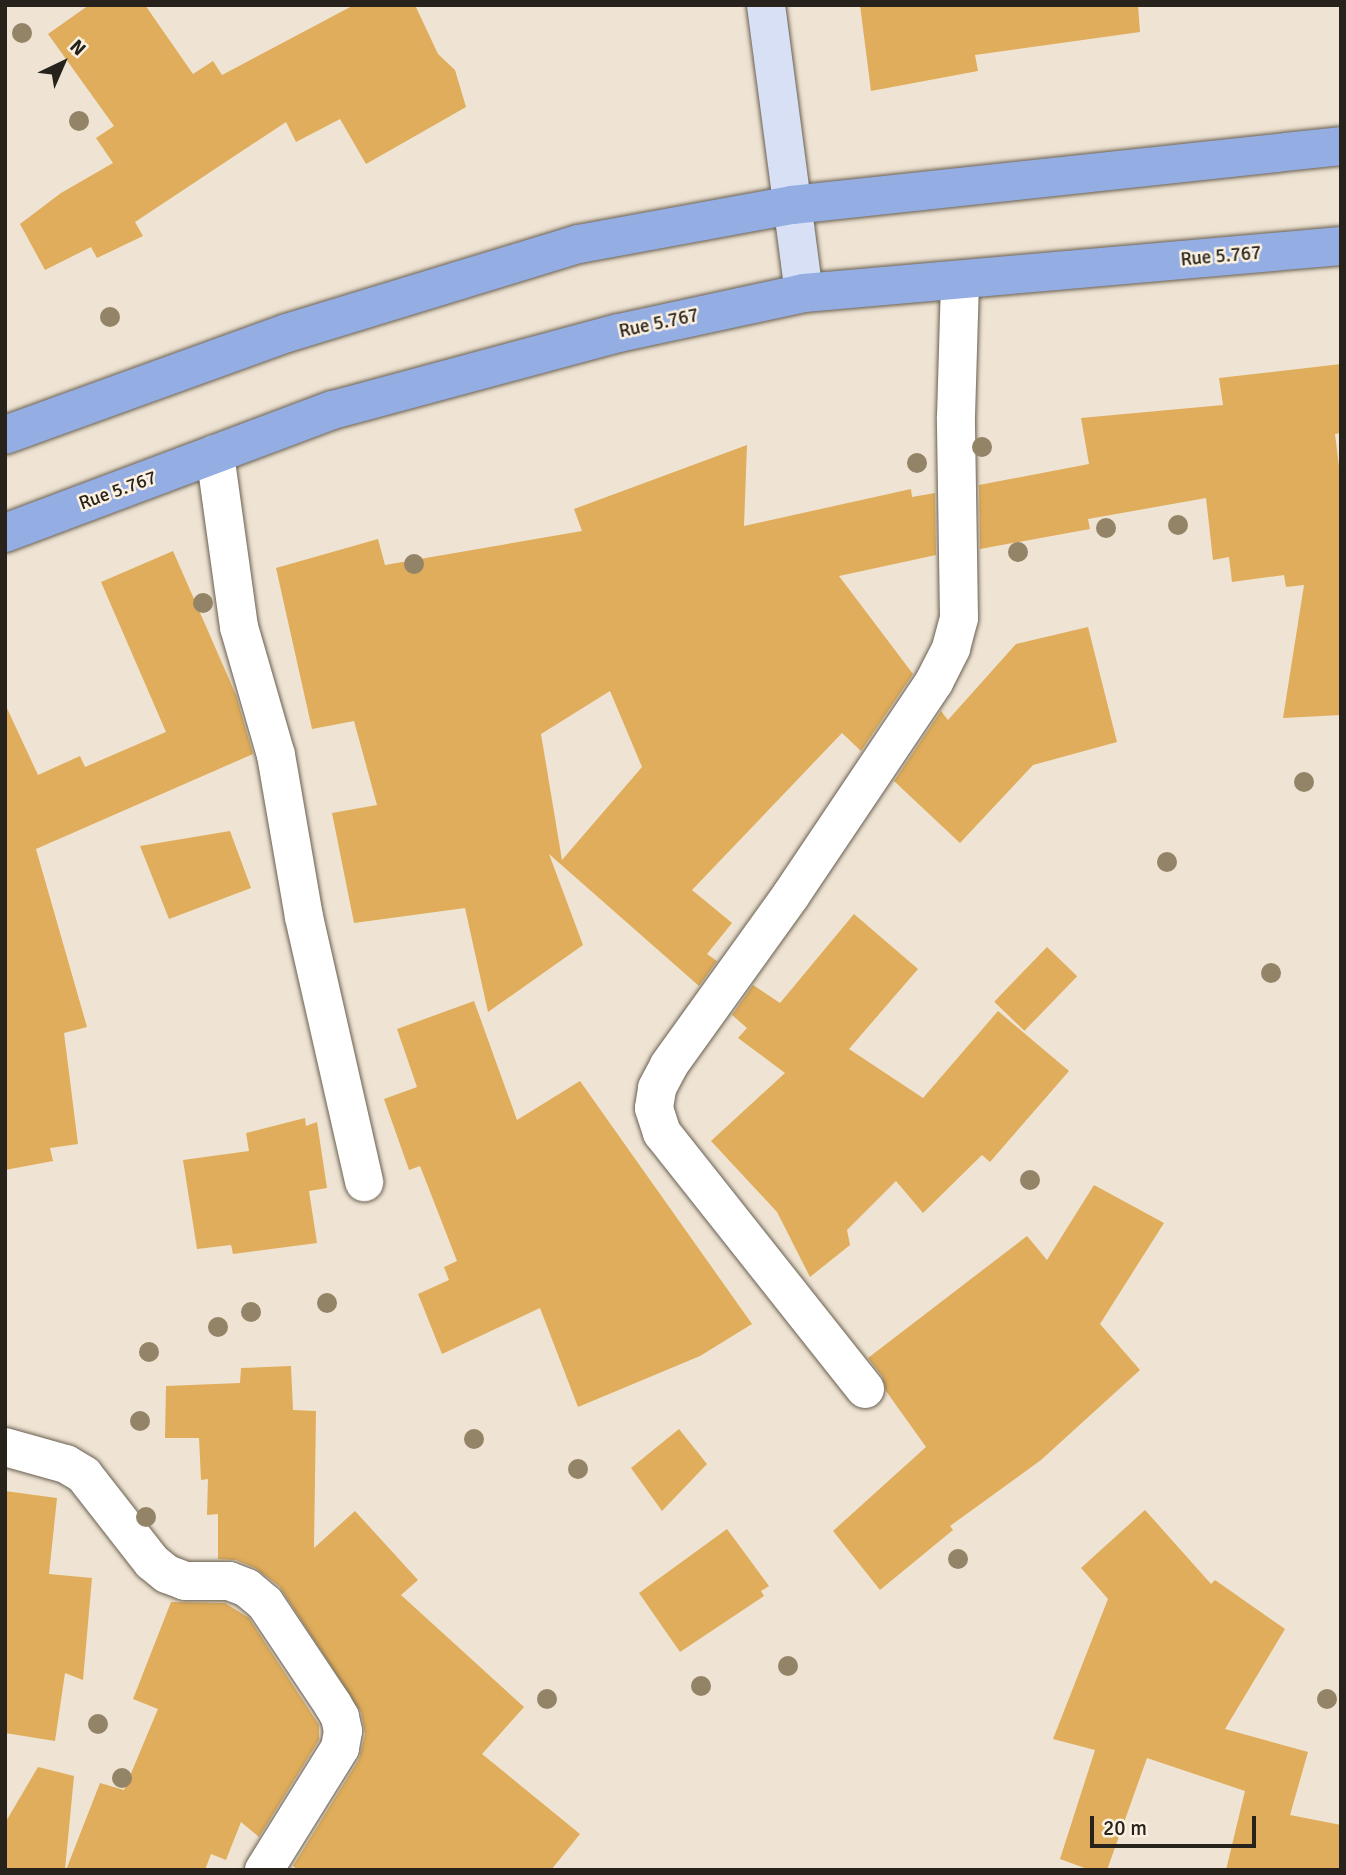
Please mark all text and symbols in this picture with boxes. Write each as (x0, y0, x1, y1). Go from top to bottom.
north arrow (28, 28, 98, 98)
text: N (64, 35, 91, 61)
street label: Rue 5.767 (1180, 242, 1262, 272)
street label: Rue 5.767 (617, 304, 701, 344)
street label: Rue 5.767 (76, 466, 160, 516)
scale bar (1094, 1801, 1260, 1845)
text: 20 m (1103, 1815, 1147, 1841)

